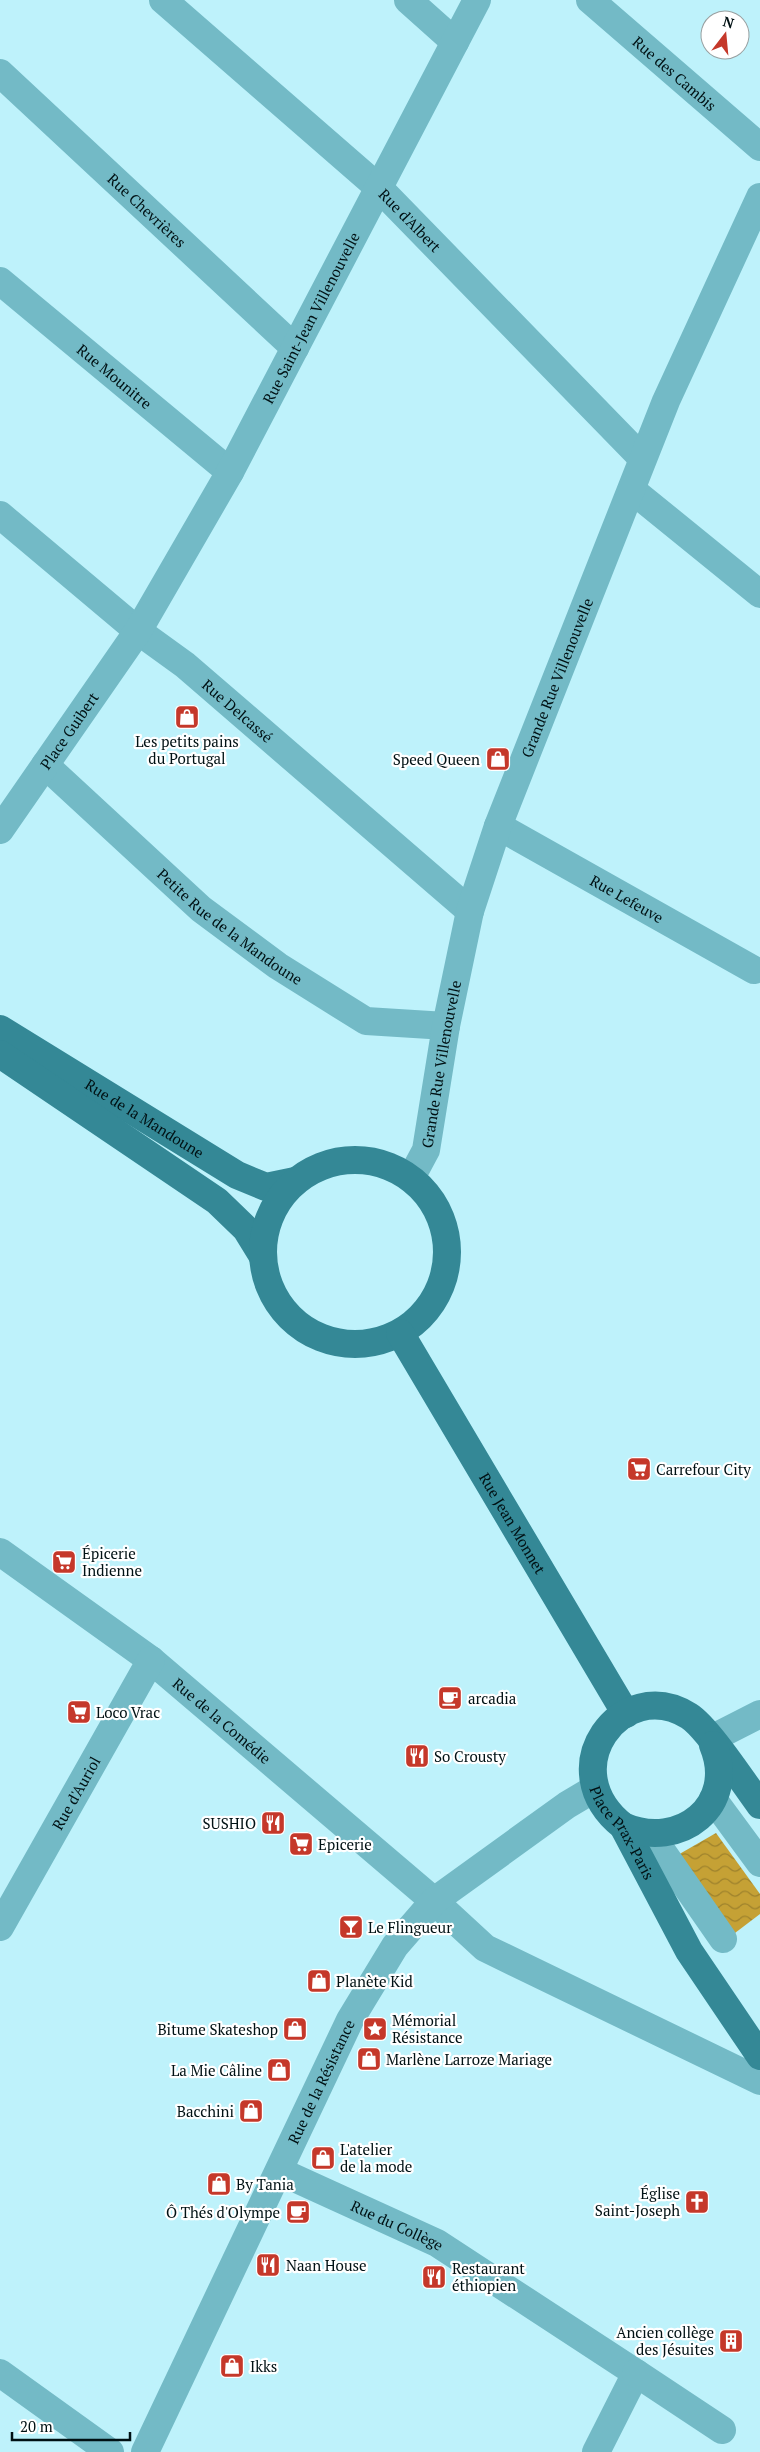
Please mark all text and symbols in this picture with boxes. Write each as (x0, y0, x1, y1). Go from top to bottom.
north arrow (700, 10, 750, 60)
text: N (721, 11, 737, 33)
street label: Rue des Cambis (629, 31, 721, 115)
street label: Rue Chevrières (103, 169, 191, 252)
street label: Rue d'Albert (375, 184, 446, 256)
street label: Rue Saint-Jean Villenouvelle (258, 229, 364, 407)
street label: Rue Mounitre (73, 339, 156, 413)
street label: Grande Rue Villenouvelle (516, 595, 597, 760)
street label: Rue Delcassé (198, 674, 277, 747)
street label: Place Guibert (35, 688, 103, 773)
shop icon: Les petits pains du Portugal (174, 704, 200, 730)
place label: Les petits pains du Portugal (135, 731, 239, 768)
shop icon: Speed Queen (485, 746, 511, 772)
place label: Speed Queen (393, 749, 480, 769)
street label: Petite Rue de la Mandoune (153, 864, 306, 989)
street label: Rue Lefeuve (587, 870, 667, 927)
street label: Grande Rue Villenouvelle (417, 978, 465, 1149)
street label: Rue de la Mandoune (82, 1074, 208, 1162)
supermarket icon: Carrefour City (626, 1456, 652, 1482)
place label: Carrefour City (656, 1459, 751, 1479)
street label: Rue Jean Monnet (475, 1469, 551, 1578)
place label: Épicerie Indienne (82, 1543, 142, 1580)
supermarket icon: Épicerie Indienne (51, 1549, 77, 1575)
street label: Rue de la Comédie (169, 1673, 275, 1768)
cafe icon: arcadia (437, 1685, 463, 1711)
place label: arcadia (468, 1688, 517, 1708)
supermarket icon: Loco Vrac (66, 1699, 92, 1725)
place label: Loco Vrac (96, 1702, 160, 1722)
restaurant icon: So Crousty (404, 1743, 430, 1769)
place label: So Crousty (434, 1746, 506, 1766)
street label: Rue d'Auriol (47, 1753, 104, 1833)
street label: Place Prax-Paris (586, 1783, 659, 1883)
restaurant icon: SUSHIO (260, 1810, 286, 1836)
place label: SUSHIO (203, 1813, 256, 1833)
supermarket icon: Epicerie (288, 1831, 314, 1857)
place label: Epicerie (318, 1834, 372, 1854)
bar icon: Le Flingueur (338, 1914, 364, 1940)
place label: Le Flingueur (368, 1917, 452, 1937)
shop icon: Planète Kid (306, 1968, 332, 1994)
place label: Planète Kid (336, 1971, 413, 1991)
place label: Mémorial Résistance (392, 2010, 463, 2047)
shop icon: Bitume Skateshop (282, 2016, 308, 2042)
street label: Rue de la Résistance (283, 2016, 359, 2147)
place icon: Mémorial Résistance (362, 2016, 388, 2042)
place label: Bitume Skateshop (157, 2019, 278, 2039)
shop icon: Marlène Larroze Mariage (356, 2046, 382, 2072)
place label: Marlène Larroze Mariage (386, 2049, 552, 2069)
shop icon: La Mie Câline (266, 2057, 292, 2083)
place label: La Mie Câline (171, 2060, 262, 2080)
shop icon: Bacchini (238, 2098, 264, 2124)
place label: Bacchini (177, 2101, 234, 2121)
place label: L'atelier de la mode (340, 2139, 412, 2176)
shop icon: L'atelier de la mode (310, 2145, 336, 2171)
shop icon: By Tania (206, 2171, 232, 2197)
place label: By Tania (236, 2174, 294, 2194)
place label: Église Saint-Joseph (595, 2183, 680, 2220)
church icon: Église Saint-Joseph (684, 2189, 710, 2215)
street label: Rue du Collège (348, 2195, 448, 2255)
cafe icon: Ô Thés d'Olympe (285, 2199, 311, 2225)
place label: Ô Thés d'Olympe (166, 2202, 280, 2222)
restaurant icon: Naan House (255, 2252, 281, 2278)
place label: Naan House (286, 2255, 367, 2275)
place label: Restaurant éthiopien (452, 2258, 525, 2295)
restaurant icon: Restaurant éthiopien (421, 2264, 447, 2290)
place label: Ancien collège des Jésuites (616, 2322, 714, 2359)
building icon: Ancien collège des Jésuites (718, 2328, 744, 2354)
shop icon: Ikks (219, 2353, 245, 2379)
place label: Ikks (250, 2356, 277, 2376)
scale bar (12, 2410, 130, 2442)
text: 20 m (20, 2416, 53, 2436)

